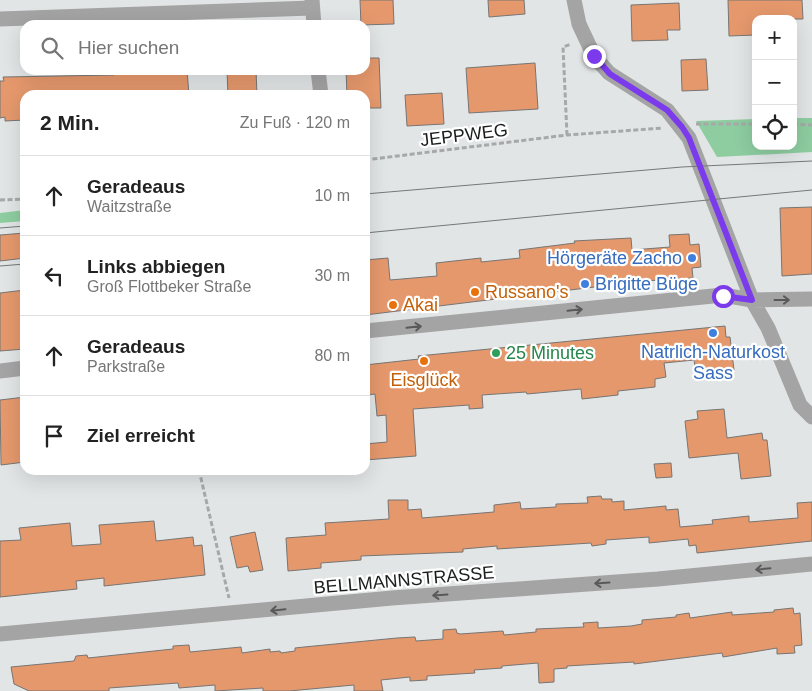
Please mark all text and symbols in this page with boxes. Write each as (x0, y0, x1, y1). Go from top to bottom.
map controls (752, 15, 797, 150)
button: + (752, 15, 797, 60)
search box (20, 20, 370, 75)
icon: search (38, 34, 66, 62)
text: Hier suchen (78, 37, 179, 58)
route end (583, 45, 606, 68)
button: − (752, 60, 797, 105)
button: locate (752, 105, 797, 150)
text: 2 Min. (40, 111, 100, 134)
text: Zu Fuß · 120 m (240, 114, 350, 131)
street label: JEPPWEG (419, 120, 509, 150)
text: Geradeaus (87, 176, 185, 197)
icon: ahead (40, 182, 68, 210)
text: 10 m (314, 187, 350, 204)
text: Waitzstraße (87, 198, 172, 215)
place label: Hörgeräte Zacho (547, 248, 682, 268)
marker: Hörgeräte Zacho (686, 252, 698, 264)
text: Links abbiegen (87, 256, 225, 277)
icon: left (40, 262, 68, 290)
text: 30 m (314, 267, 350, 284)
place label: Brigitte Büge (595, 274, 698, 294)
text: Groß Flottbeker Straße (87, 278, 252, 295)
marker: Brigitte Büge (579, 278, 591, 290)
place label: Russano's (485, 282, 568, 302)
route start (712, 285, 735, 308)
marker: Russano's (469, 286, 481, 298)
place label: Akai (403, 295, 438, 315)
one-way arrow (774, 295, 790, 305)
marker: Akai (387, 299, 399, 311)
one-way arrow (567, 305, 583, 315)
one-way arrow (405, 322, 421, 331)
marker: Natrlich-Naturkost Sass (707, 327, 719, 339)
text: Geradeaus (87, 336, 185, 357)
icon: ahead (40, 342, 68, 370)
place label: Natrlich-Naturkost Sass (641, 342, 785, 383)
place label: 25 Minutes (506, 343, 594, 363)
text: 80 m (314, 347, 350, 364)
marker: 25 Minutes (490, 347, 502, 359)
marker: Eisglück (418, 355, 430, 367)
text: Parkstraße (87, 358, 165, 375)
place label: Eisglück (390, 370, 459, 390)
icon: arrive (40, 422, 68, 450)
text: Ziel erreicht (87, 425, 195, 446)
street label: BELLMANNSTRASSE (313, 562, 495, 598)
one-way arrow (756, 564, 772, 574)
one-way arrow (594, 579, 610, 588)
one-way arrow (432, 590, 448, 599)
one-way arrow (270, 605, 286, 614)

